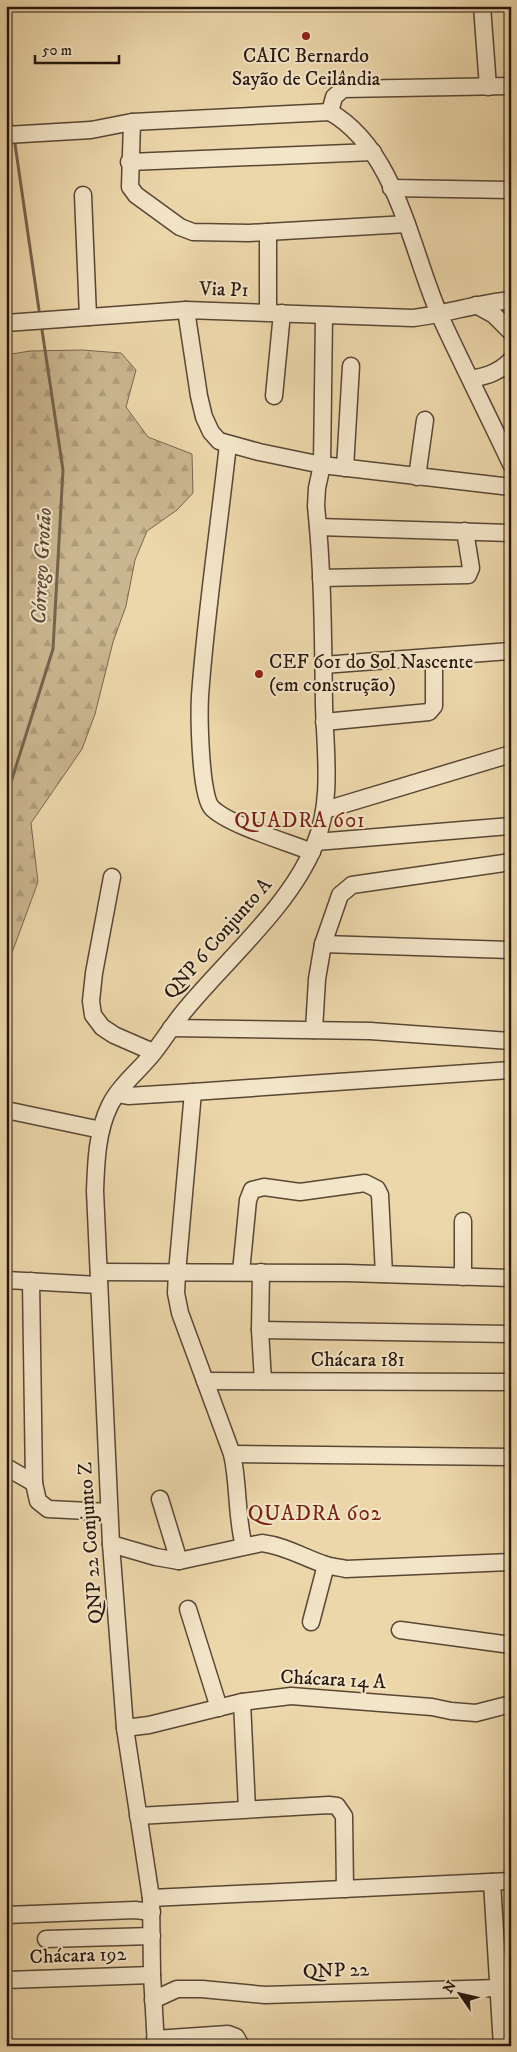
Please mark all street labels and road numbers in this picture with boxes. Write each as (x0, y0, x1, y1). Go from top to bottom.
street label: Via P1 (198, 277, 249, 303)
street label: QNP 6 Conjunto A (158, 873, 278, 1005)
street label: Chácara 181 (311, 1348, 405, 1373)
street label: QNP 22 Conjunto Z (73, 1461, 109, 1625)
street label: Chácara 14 A (280, 1665, 387, 1695)
street label: Chácara 192 (29, 1942, 127, 1970)
street label: QNP 22 (302, 1957, 370, 1985)

